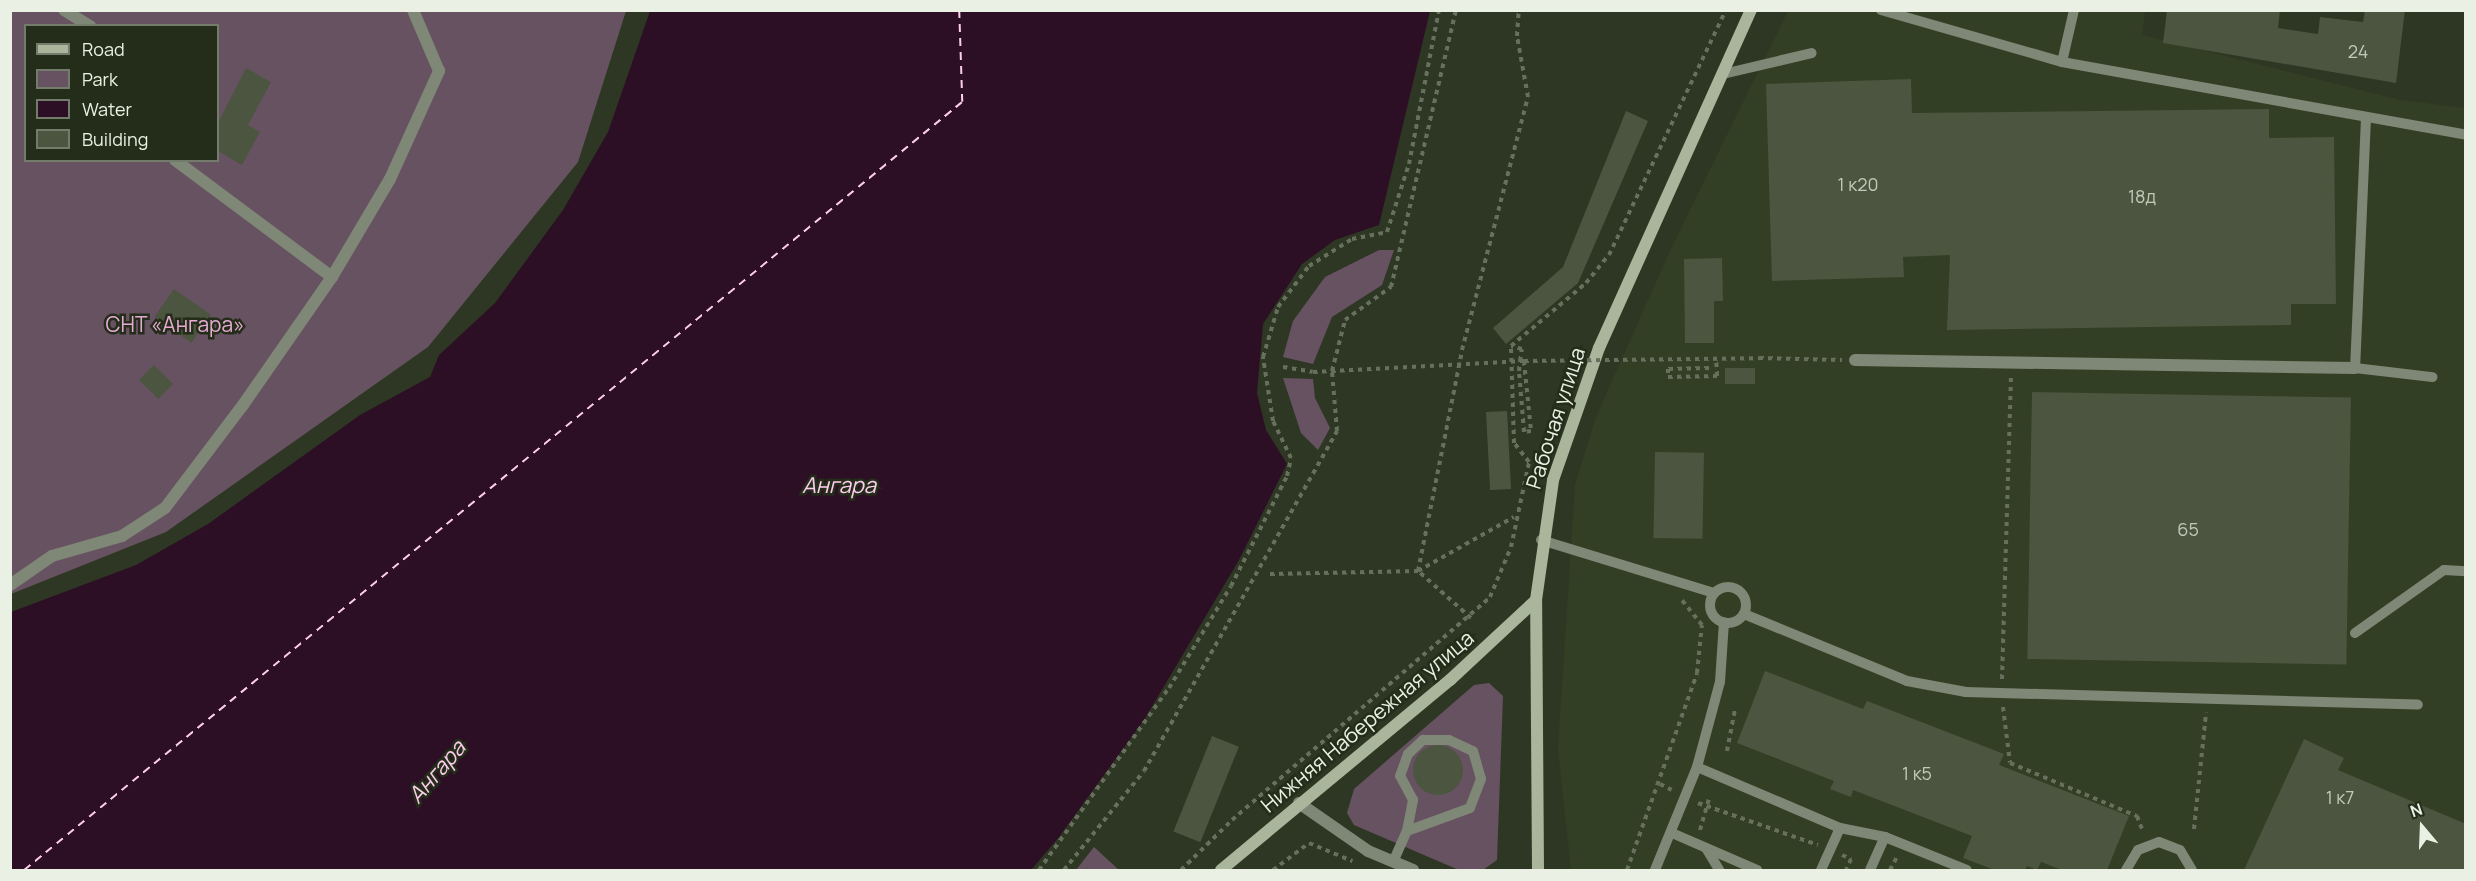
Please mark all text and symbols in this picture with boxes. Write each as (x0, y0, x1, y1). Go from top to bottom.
legend (24, 24, 219, 162)
text: Road (82, 37, 125, 61)
house number: 24 (2348, 40, 2368, 62)
text: Park (82, 67, 118, 91)
text: Water (82, 97, 132, 121)
text: Building (82, 127, 148, 151)
house number: 1 к20 (1838, 173, 1878, 195)
house number: 18д (2128, 185, 2156, 207)
park label: СНТ «Ангара» (105, 311, 245, 337)
street label: Рабочая улица (1520, 344, 1590, 492)
water label: Ангара (802, 473, 876, 499)
house number: 65 (2177, 518, 2199, 540)
street label: Нижняя Набережная улица (1256, 625, 1478, 817)
water label: Ангара (403, 735, 471, 809)
house number: 1 к5 (1902, 762, 1932, 784)
house number: 1 к7 (2326, 786, 2354, 808)
north arrow (2392, 797, 2452, 857)
text: N (2407, 798, 2425, 822)

